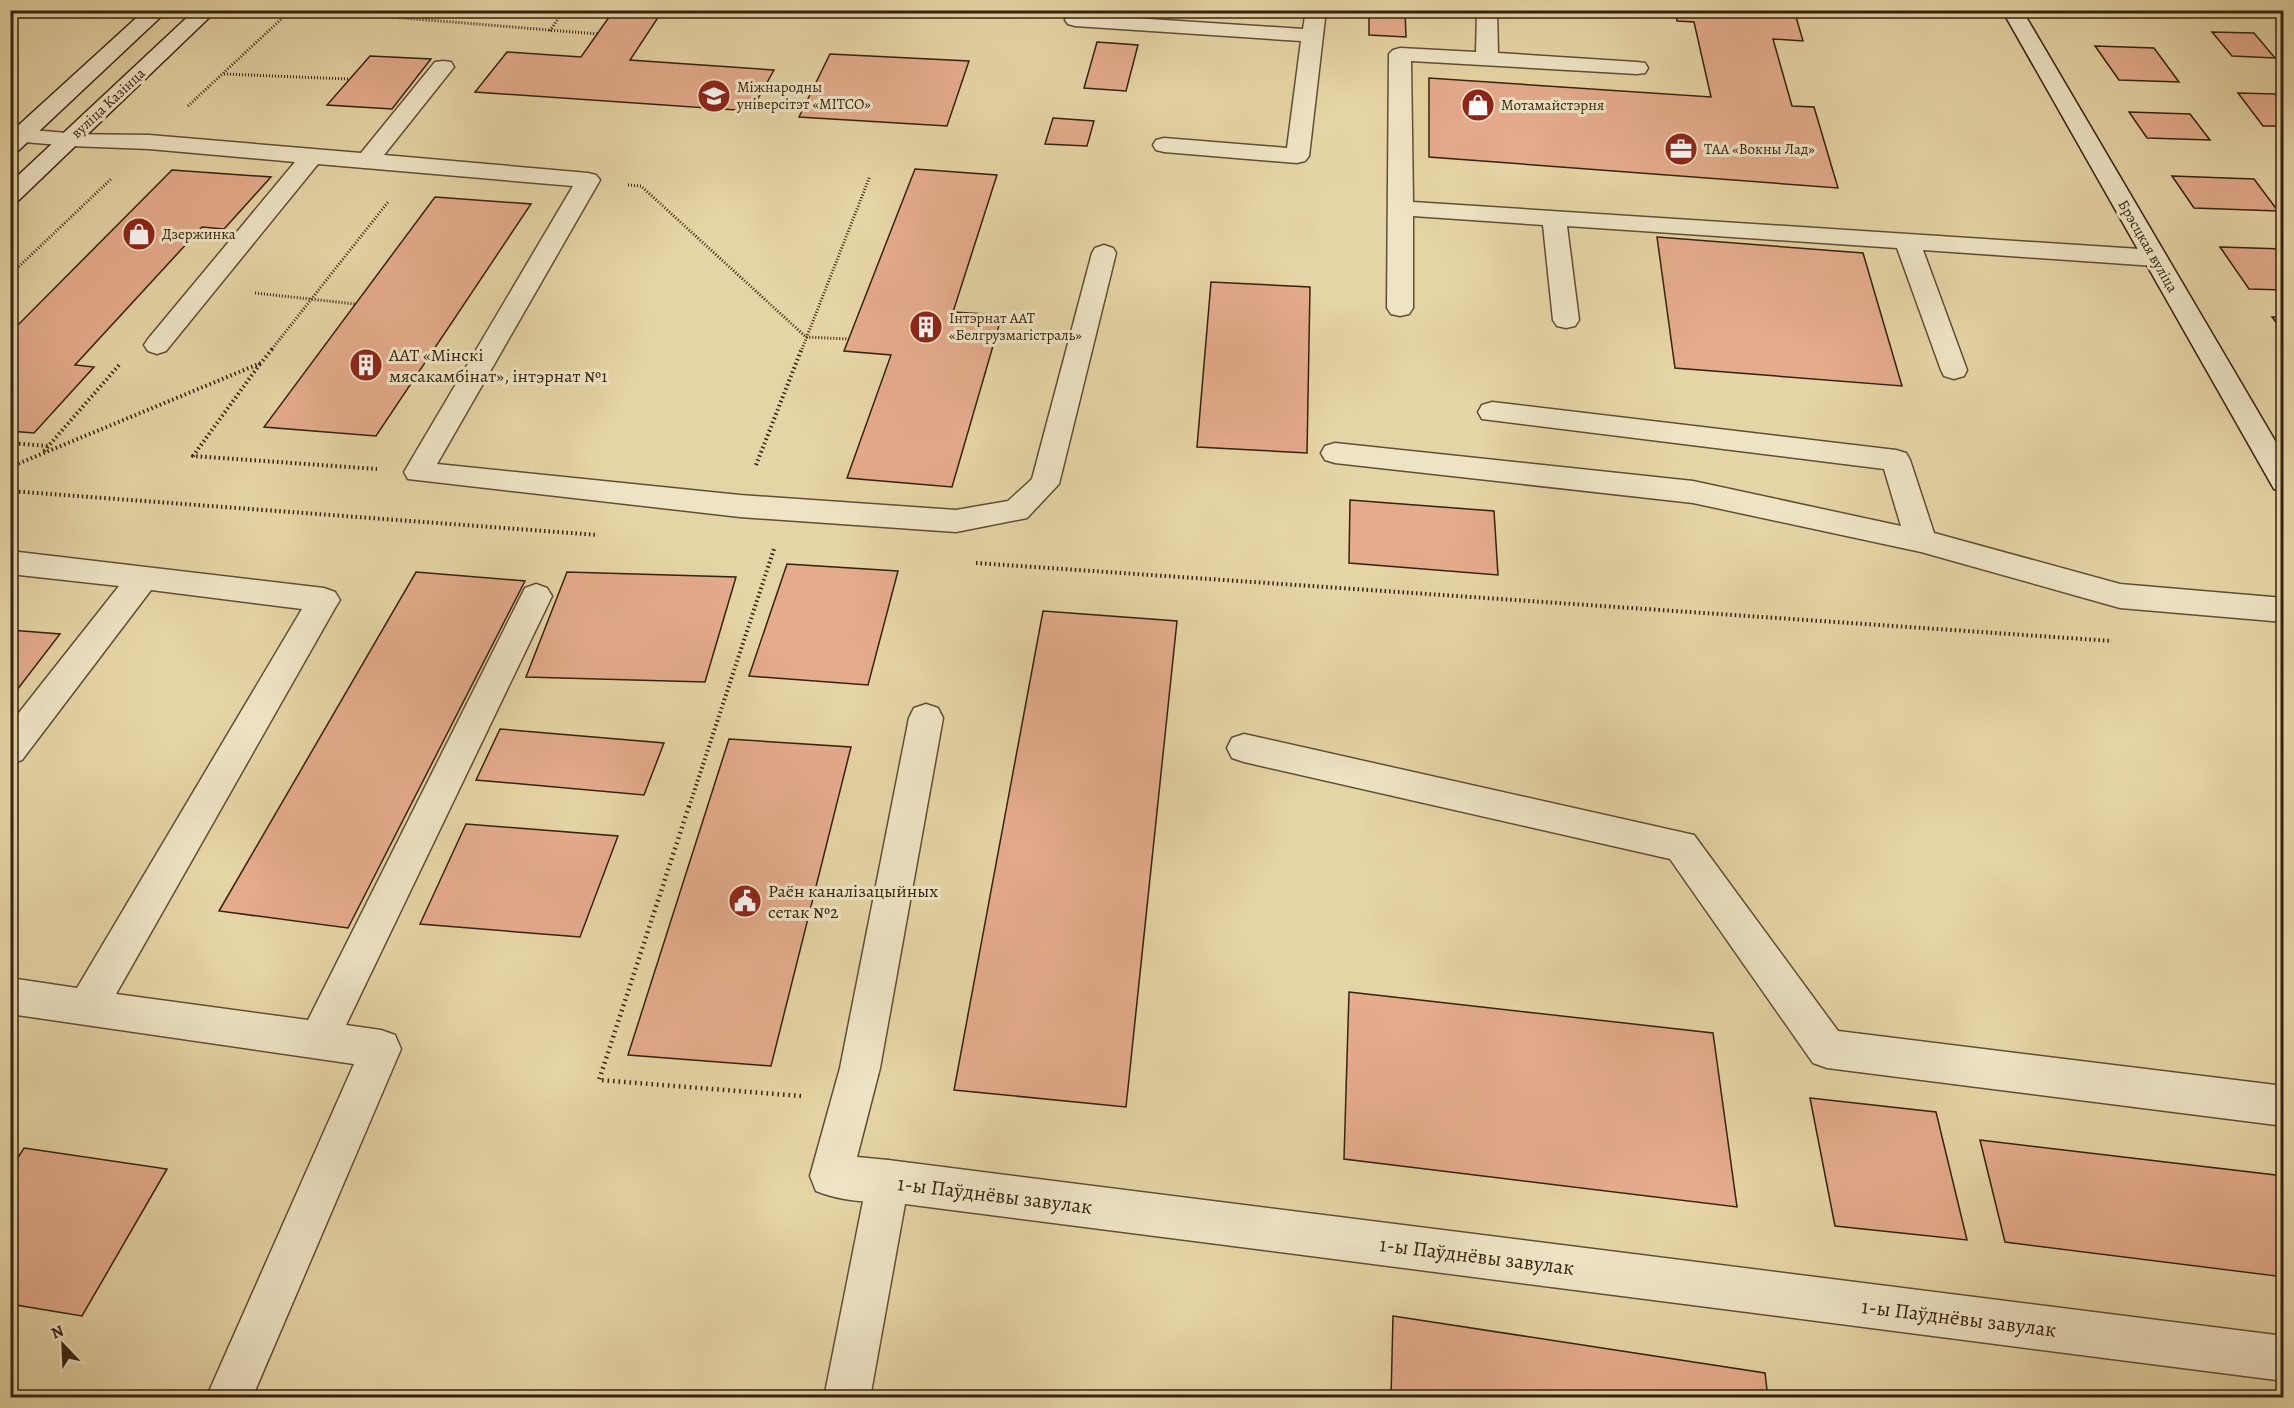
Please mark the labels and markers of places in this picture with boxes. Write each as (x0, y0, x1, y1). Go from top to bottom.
place label: Міжнародны універсітэт «МІТСО» (736, 77, 871, 114)
school or university icon: Міжнародны універсітэт «МІТСО» (696, 78, 732, 114)
shop icon: Мотамайстэрня (1460, 87, 1496, 123)
place label: Мотамайстэрня (1501, 95, 1604, 115)
office icon: ТАА «Вокны Лад» (1663, 131, 1699, 167)
place label: ТАА «Вокны Лад» (1704, 139, 1815, 159)
shop icon: Дзержинка (121, 216, 157, 252)
place label: Дзержинка (162, 224, 236, 244)
place label: Інтэрнат ААТ «Белгрузмагістраль» (949, 308, 1082, 345)
building icon: Інтэрнат ААТ «Белгрузмагістраль» (908, 309, 944, 345)
place label: ААТ «Мінскі мясакамбінат», інтэрнат №1 (388, 343, 607, 388)
building icon: ААТ «Мінскі мясакамбінат», інтэрнат №1 (348, 347, 384, 383)
place label: Раён каналізацыйных сетак №2 (768, 879, 938, 924)
public building icon: Раён каналізацыйных сетак №2 (727, 883, 763, 919)

